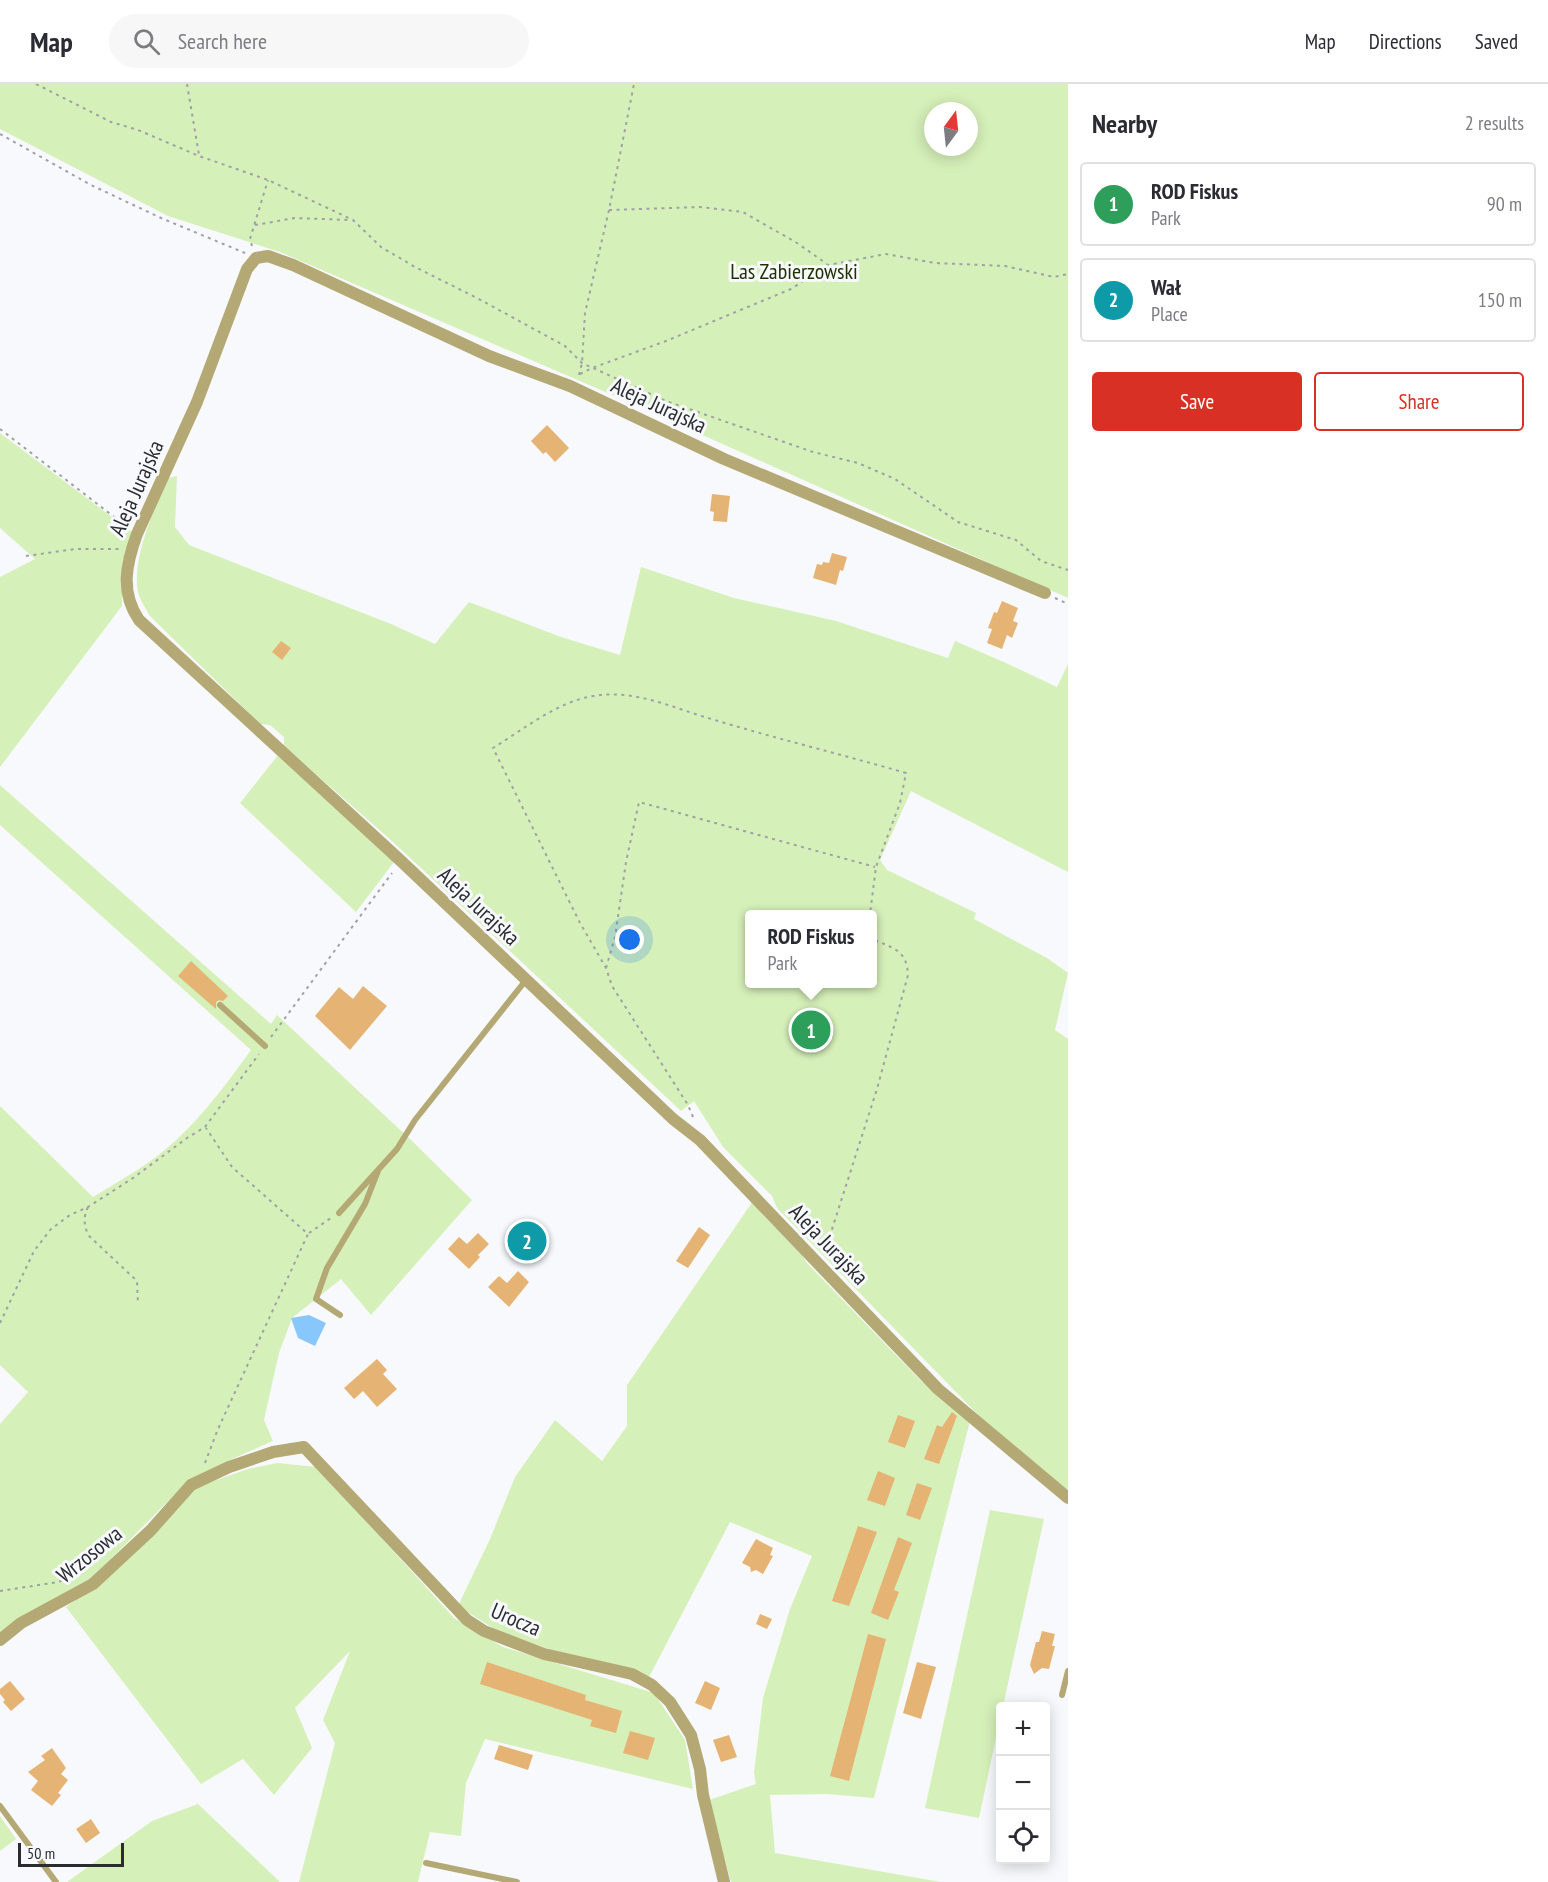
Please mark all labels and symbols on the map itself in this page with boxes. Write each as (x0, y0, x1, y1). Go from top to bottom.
north arrow (924, 102, 978, 156)
park label: Las Zabierzowski (730, 257, 858, 285)
street label: Aleja Jurajska (607, 371, 711, 439)
street label: Aleja Jurajska (102, 436, 170, 540)
street label: Aleja Jurajska (432, 861, 526, 951)
your location (615, 925, 644, 954)
pin: 1 (792, 1008, 830, 1052)
street label: Aleja Jurajska (784, 1198, 874, 1290)
pin: 2 (508, 1218, 546, 1264)
street label: Wrzosowa (51, 1519, 127, 1589)
street label: Urocza (487, 1596, 545, 1642)
scale bar (18, 1840, 124, 1868)

